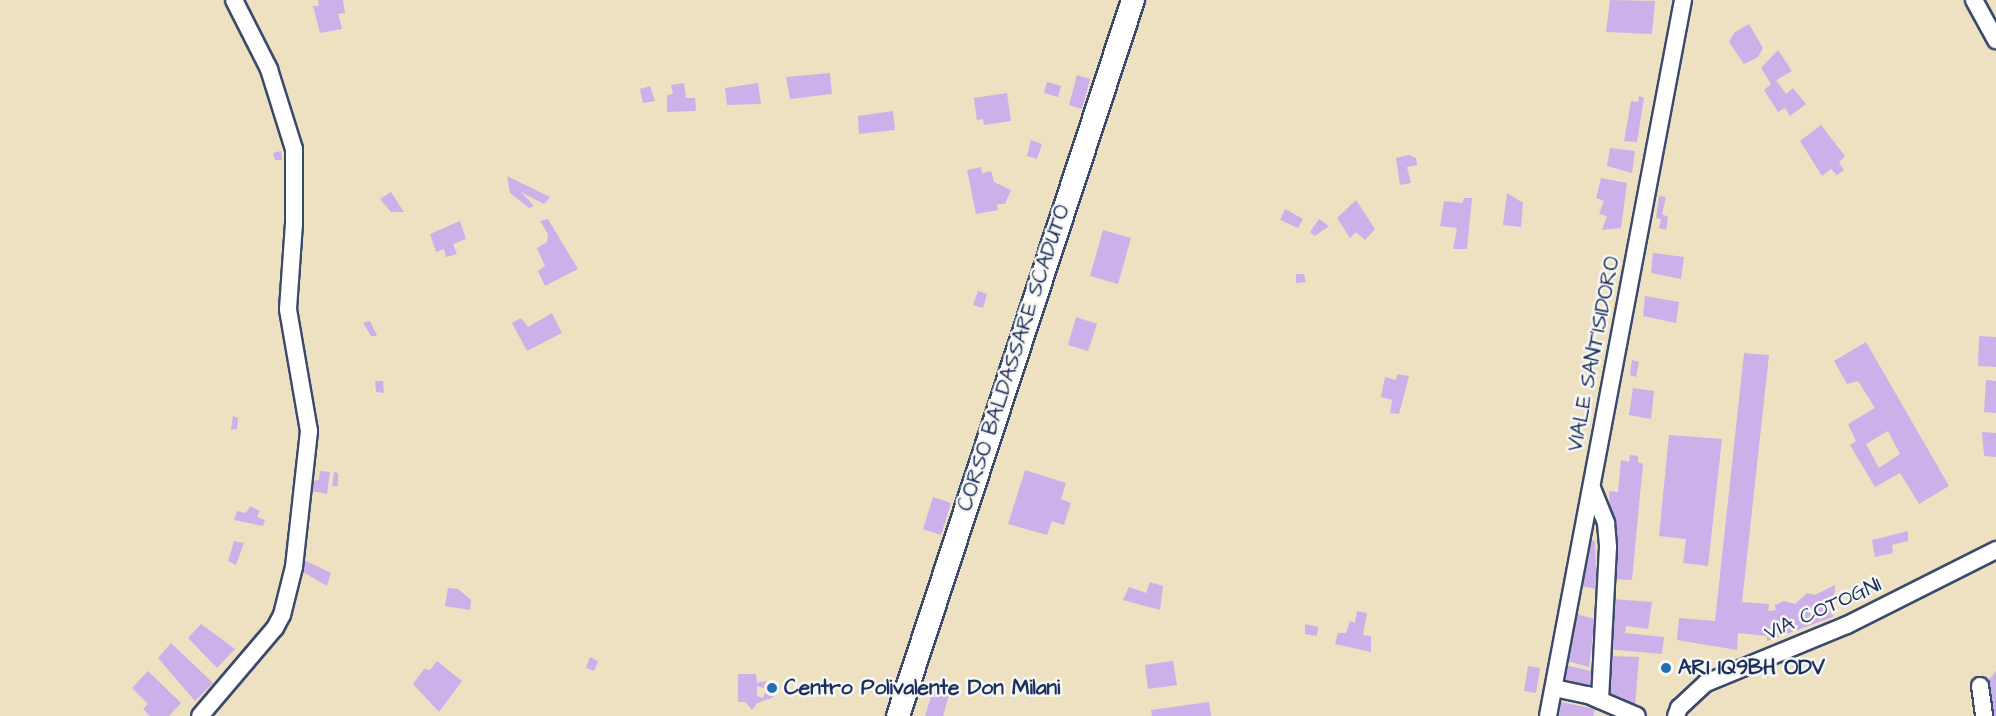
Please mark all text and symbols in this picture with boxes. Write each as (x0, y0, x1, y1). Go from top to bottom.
street label: CORSO BALDASSARE SCADUTO (952, 202, 1076, 514)
street label: VIALE SANT'ISIDORO (1563, 254, 1625, 454)
street label: VIA COTOGNI (1761, 572, 1885, 646)
place label: ARI IQ9BH ODV (1678, 655, 1825, 681)
marker: ARI IQ9BH ODV (1659, 661, 1673, 675)
place label: Centro Polivalente Don Milani (784, 675, 1060, 701)
marker: Centro Polivalente Don Milani (765, 681, 779, 695)

